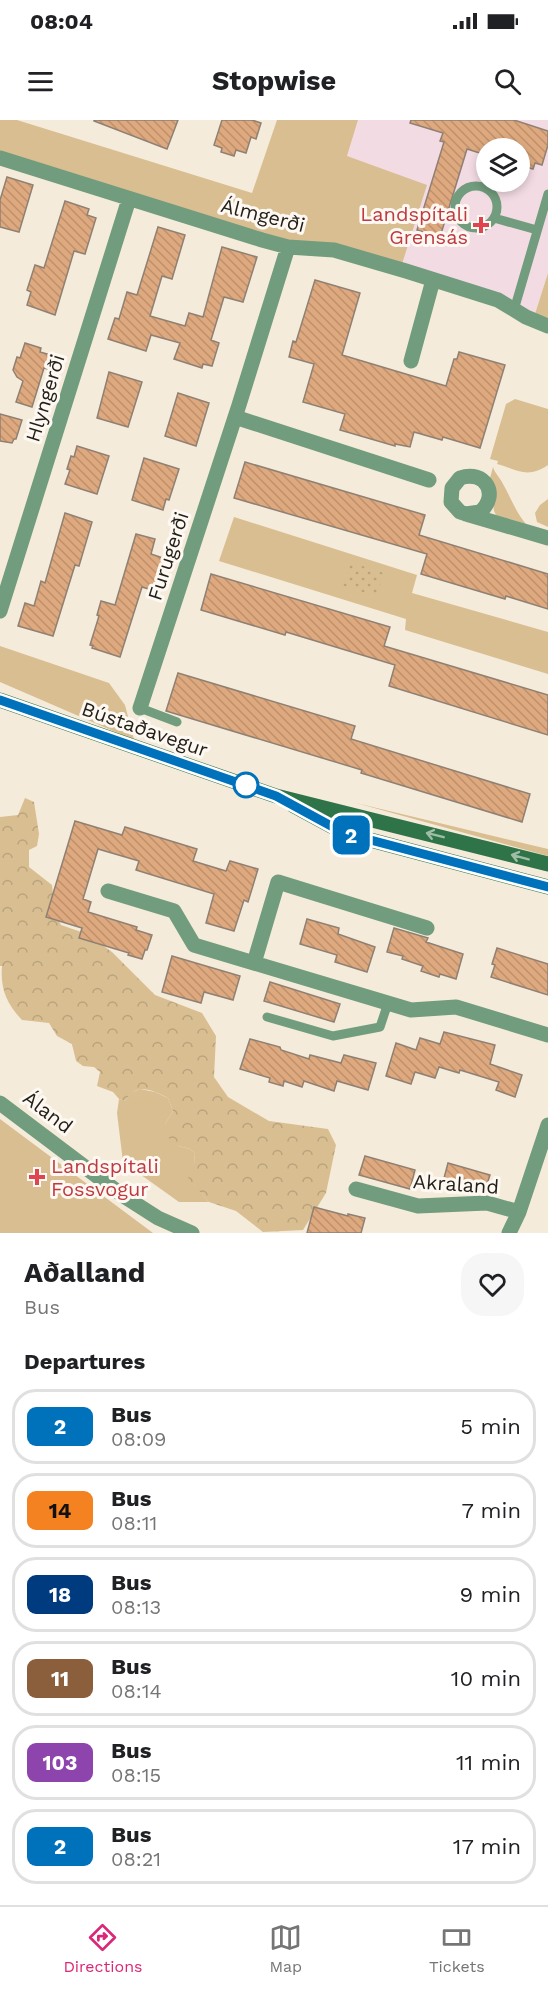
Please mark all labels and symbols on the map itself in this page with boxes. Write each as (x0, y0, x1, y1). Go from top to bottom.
street label: Álmgerði (218, 193, 308, 237)
place label: Landspítali Grensás (360, 202, 468, 249)
marker: Landspítali Grensás (472, 216, 490, 234)
street label: Hlyngerði (20, 351, 70, 445)
street label: Furugerði (142, 509, 194, 603)
street label: Bústaðavegur (79, 696, 211, 762)
unlabelled marker (233, 772, 259, 798)
line badge: 2 (332, 816, 370, 854)
one-way arrow (426, 829, 445, 841)
one-way arrow (511, 851, 530, 862)
street label: Áland (19, 1086, 77, 1138)
place label: Landspítali Fossvogur (51, 1154, 159, 1201)
marker: Landspítali Fossvogur (28, 1168, 46, 1186)
street label: Akraland (412, 1169, 500, 1199)

